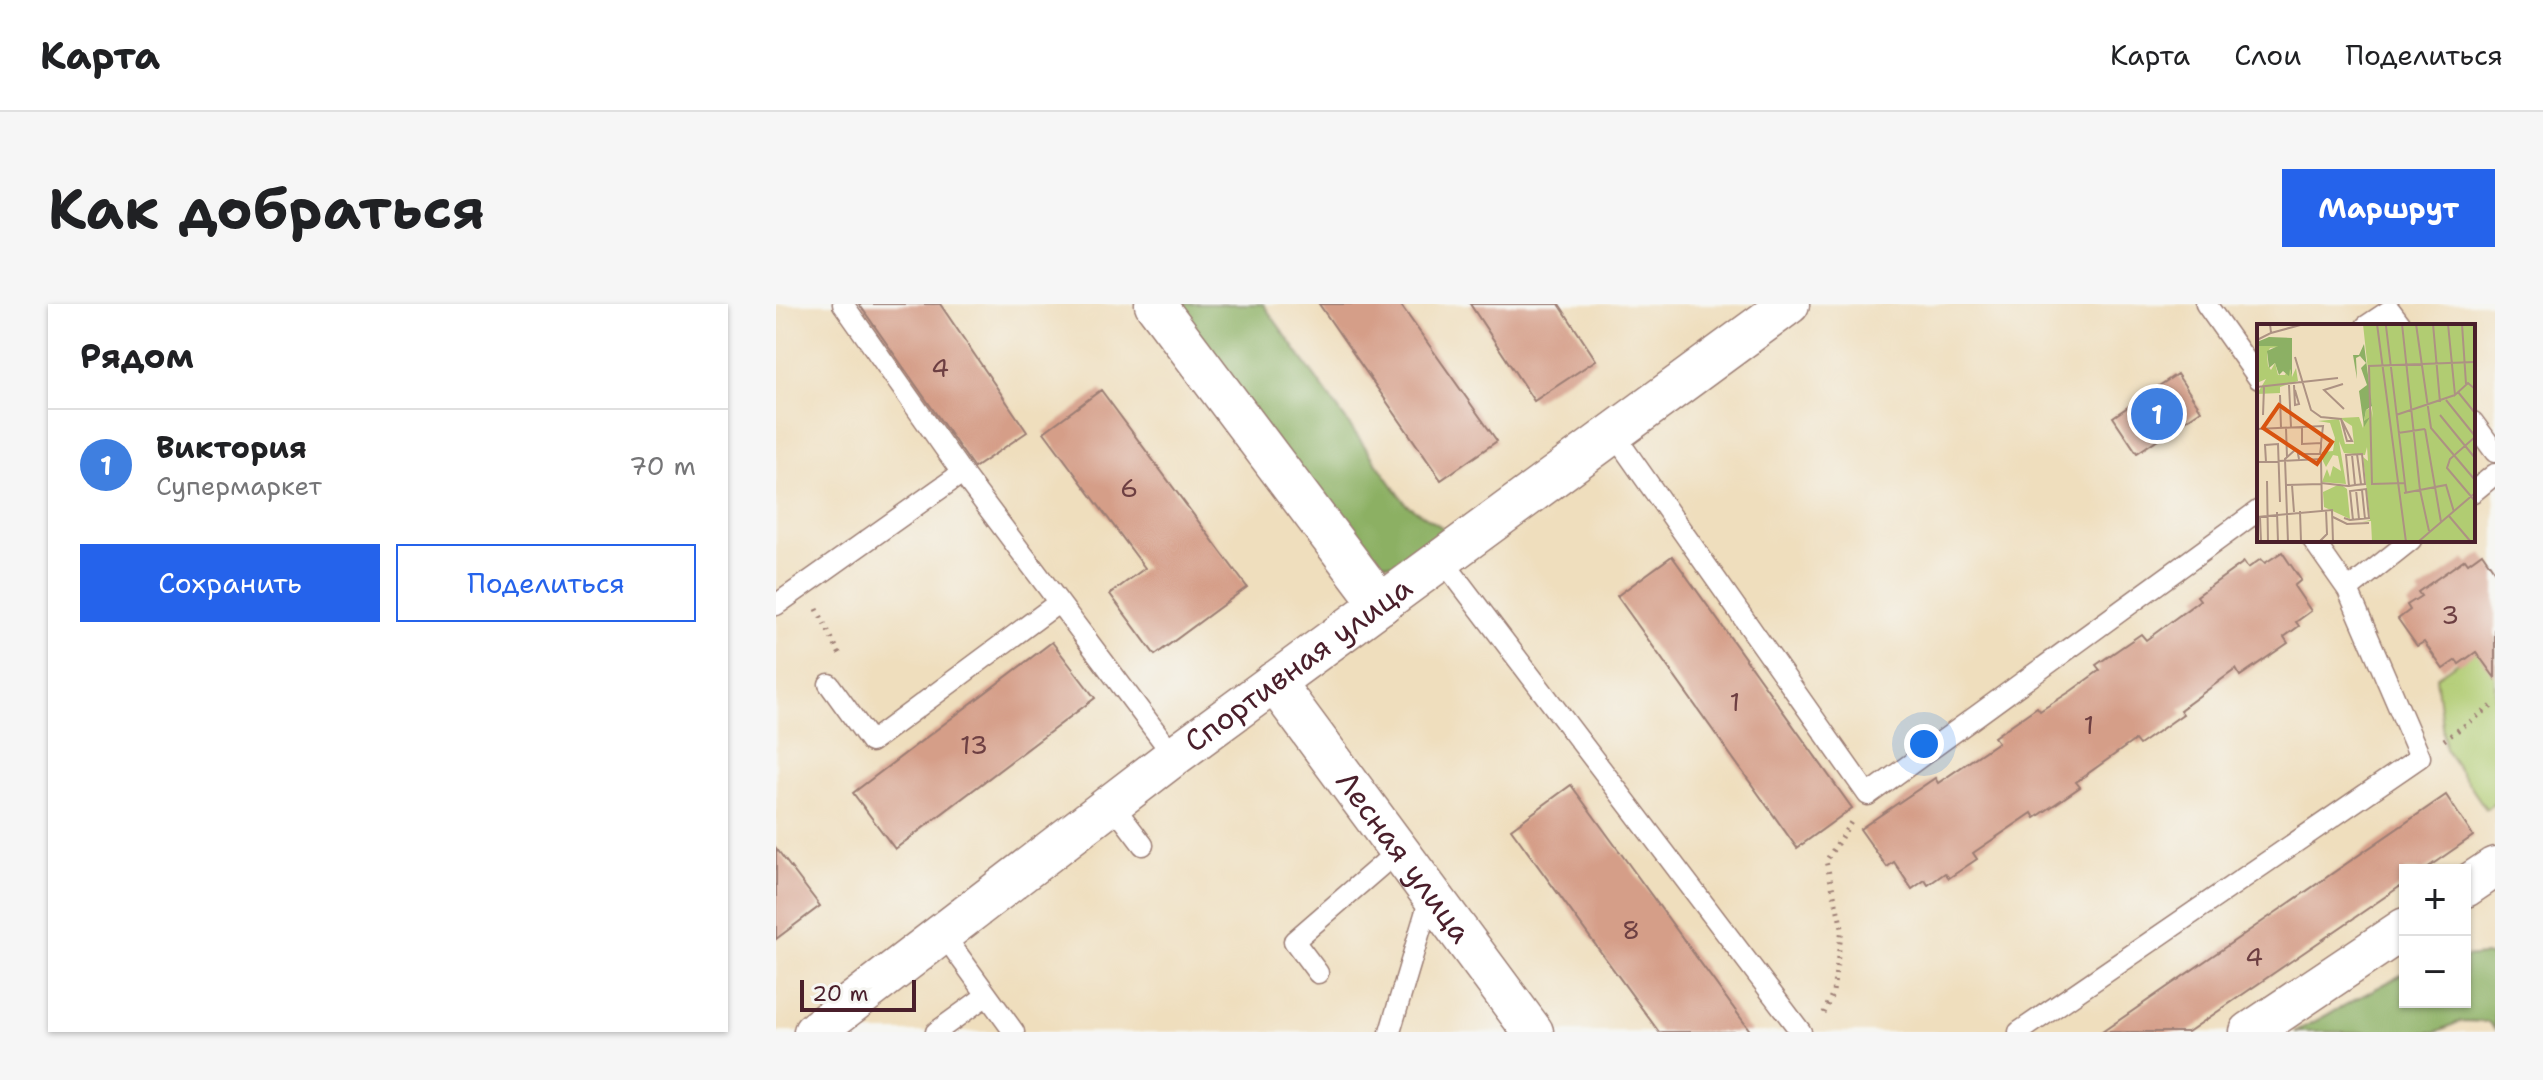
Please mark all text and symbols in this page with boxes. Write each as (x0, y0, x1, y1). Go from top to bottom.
text: Карта (40, 30, 160, 81)
text: Карта (2110, 36, 2190, 74)
text: Слои (2234, 36, 2301, 74)
text: Поделиться (2345, 36, 2503, 74)
button: Маршрут (2282, 169, 2495, 247)
text: Как добраться (48, 171, 485, 246)
inset map (2257, 324, 2475, 542)
text: Рядом (80, 333, 194, 379)
house number: 4 (931, 350, 949, 385)
pin: 1 (2131, 384, 2183, 444)
text: Виктория (156, 427, 307, 468)
text: 1 (100, 448, 112, 483)
text: 70 m (629, 448, 696, 483)
text: Супермаркет (156, 468, 322, 503)
house number: 6 (1120, 470, 1138, 505)
button: Сохранить (80, 544, 380, 622)
button: Поделиться (396, 544, 696, 622)
street label: Спортивная улица (1176, 567, 1420, 761)
house number: 3 (2441, 597, 2459, 632)
house number: 1 (1730, 684, 1740, 719)
house number: 1 (2084, 707, 2094, 742)
your location (1904, 724, 1944, 764)
house number: 13 (960, 727, 988, 762)
street label: Лесная улица (1327, 763, 1482, 952)
map controls (2399, 864, 2471, 1008)
button: + (2399, 864, 2471, 936)
house number: 8 (1622, 912, 1640, 947)
button: − (2399, 936, 2471, 1008)
house number: 4 (2245, 939, 2263, 974)
scale bar (800, 976, 916, 1012)
text: 20 m (812, 979, 869, 1008)

